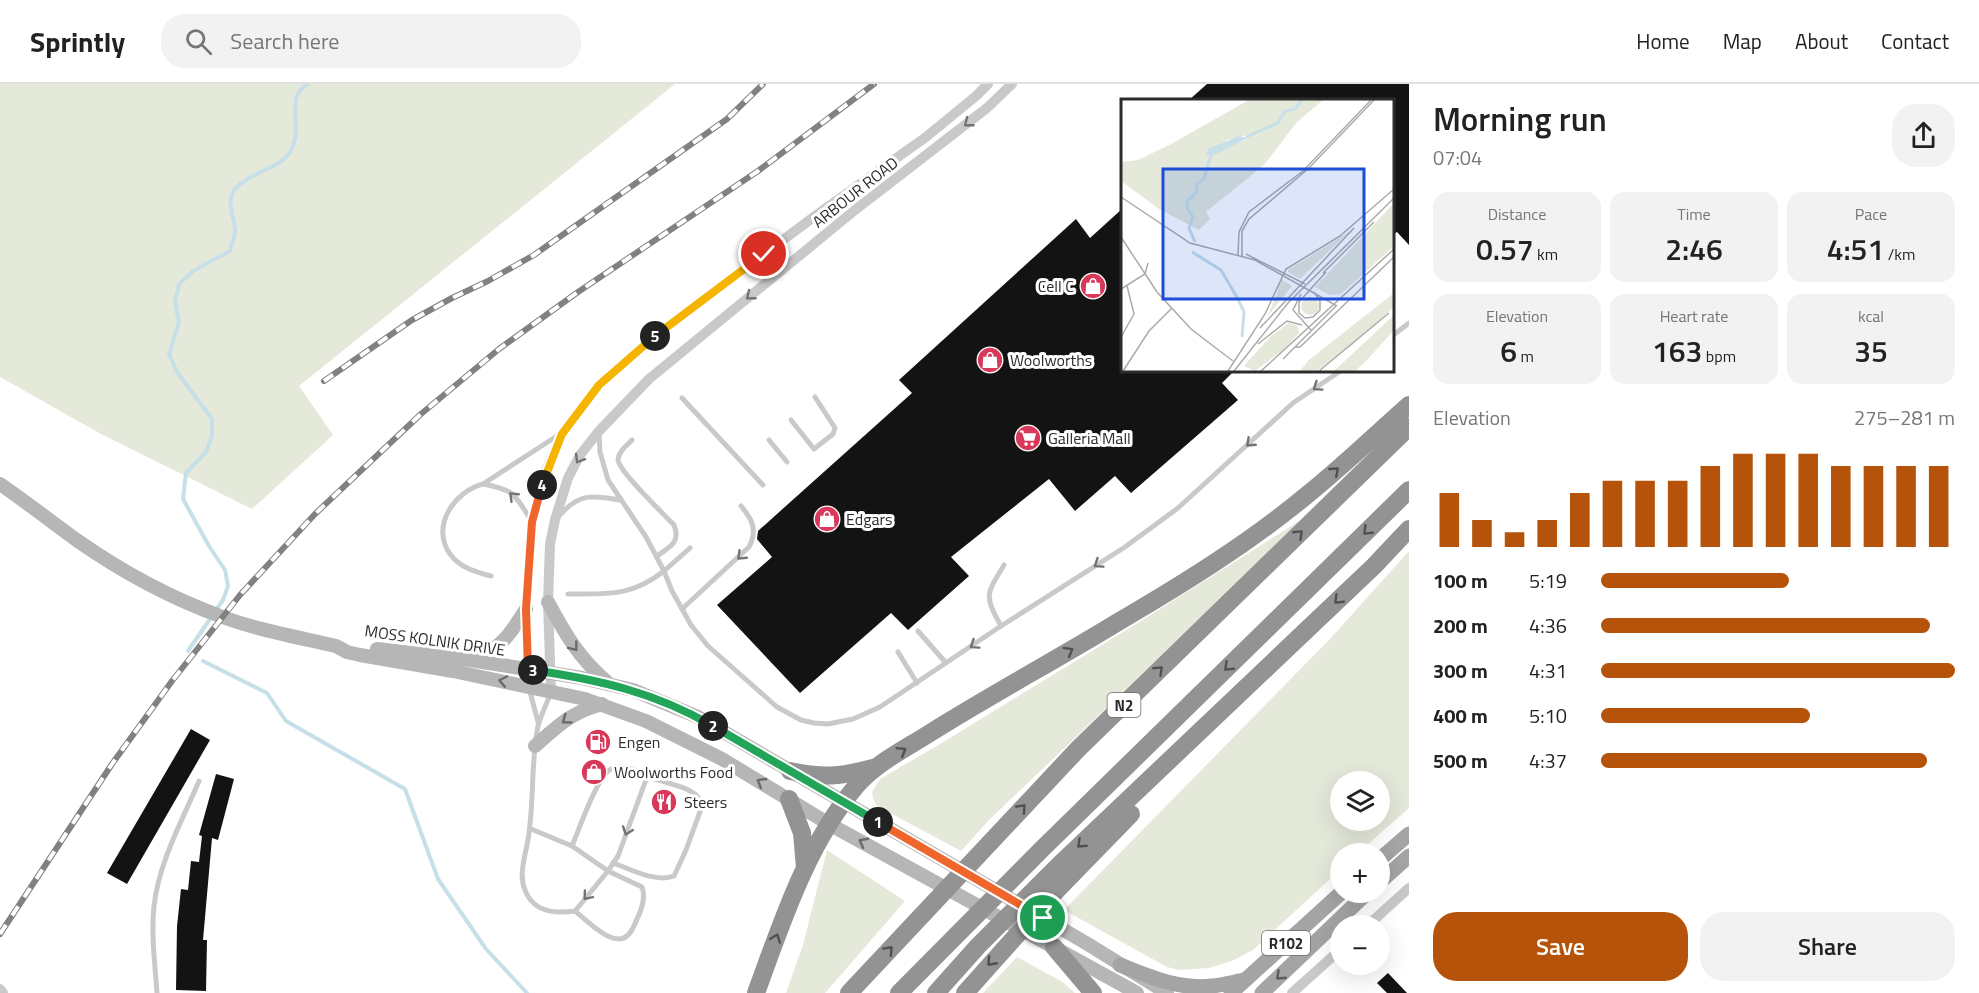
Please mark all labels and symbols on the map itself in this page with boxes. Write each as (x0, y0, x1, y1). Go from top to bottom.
inset map (1121, 99, 1394, 372)
one-way arrow (964, 115, 975, 126)
street label: ARBOUR ROAD (807, 151, 903, 233)
pin (738, 228, 789, 279)
shop icon: Cell C (1078, 271, 1108, 301)
place label: Cell C (1038, 274, 1074, 298)
one-way arrow (745, 289, 756, 300)
pin: 5 (640, 321, 670, 351)
shop icon: Woolworths (975, 345, 1005, 375)
place label: Woolworths (1010, 348, 1092, 372)
one-way arrow (1313, 380, 1324, 391)
supermarket icon: Galleria Mall (1013, 423, 1043, 453)
place label: Galleria Mall (1048, 426, 1131, 450)
one-way arrow (1246, 436, 1256, 447)
one-way arrow (574, 453, 586, 463)
one-way arrow (1328, 467, 1338, 478)
pin: 4 (527, 470, 557, 500)
one-way arrow (509, 492, 519, 503)
shop icon: Edgars (812, 504, 842, 534)
place label: Edgars (846, 507, 892, 531)
one-way arrow (1364, 523, 1375, 534)
one-way arrow (1293, 530, 1303, 541)
one-way arrow (737, 548, 748, 559)
one-way arrow (1094, 557, 1104, 569)
one-way arrow (1335, 593, 1345, 604)
street label: MOSS KOLNIK DRIVE (363, 618, 507, 662)
one-way arrow (970, 638, 981, 649)
one-way arrow (567, 640, 578, 651)
one-way arrow (1063, 646, 1073, 658)
pin: 3 (518, 655, 548, 685)
one-way arrow (1224, 660, 1234, 671)
one-way arrow (1153, 666, 1163, 677)
one-way arrow (498, 675, 508, 688)
road number: N2 (1108, 693, 1140, 717)
pin: 2 (698, 711, 728, 741)
one-way arrow (561, 713, 572, 724)
fuel station icon: Engen (583, 727, 613, 757)
place label: Engen (618, 730, 660, 754)
one-way arrow (896, 746, 906, 758)
shop icon: Woolworths Food (579, 757, 609, 787)
place label: Woolworths Food (614, 760, 733, 784)
one-way arrow (757, 778, 767, 790)
restaurant icon: Steers (649, 787, 679, 817)
place label: Steers (684, 790, 727, 814)
one-way arrow (1015, 805, 1026, 815)
pin: 1 (863, 807, 893, 837)
one-way arrow (622, 825, 634, 836)
one-way arrow (1078, 837, 1089, 848)
one-way arrow (859, 838, 870, 849)
one-way arrow (583, 889, 594, 900)
pin (1017, 892, 1068, 943)
road number: R102 (1262, 931, 1310, 955)
one-way arrow (769, 933, 782, 944)
one-way arrow (881, 947, 892, 958)
one-way arrow (988, 955, 999, 966)
one-way arrow (1277, 969, 1288, 980)

